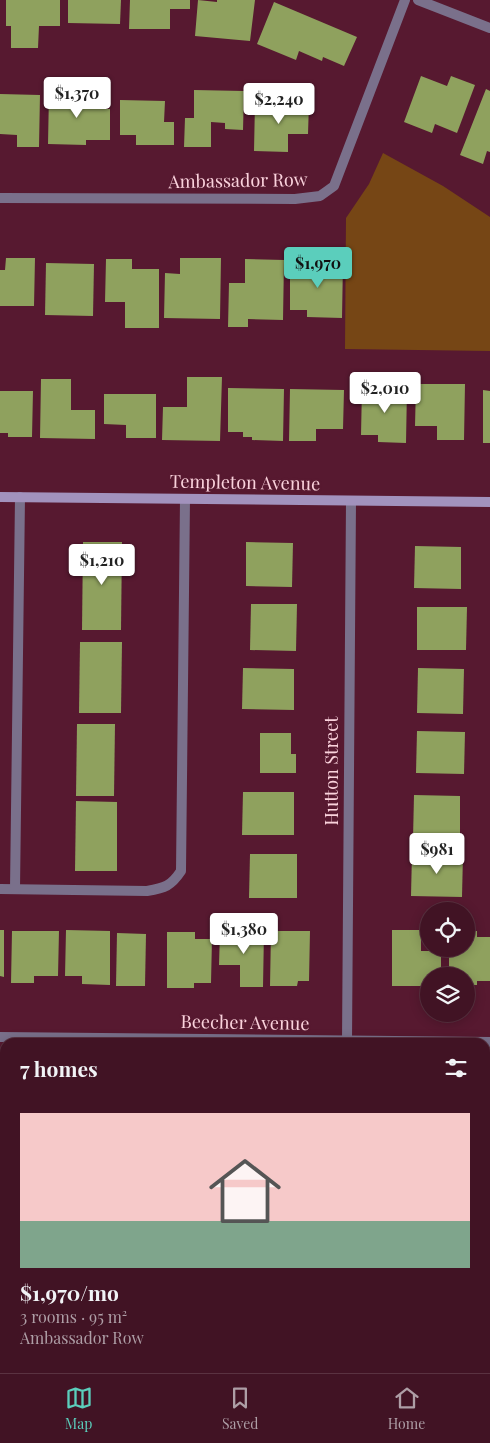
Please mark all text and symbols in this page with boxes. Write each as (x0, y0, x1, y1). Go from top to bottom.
pin: $1,370 (36, 76, 118, 119)
text: $1,370 (55, 82, 99, 103)
pin: $2,240 (238, 82, 320, 125)
text: $2,240 (254, 88, 304, 109)
street label: Ambassador Row (167, 167, 308, 193)
pin: $1,970 (277, 246, 359, 289)
text: $1,970 (295, 252, 341, 273)
pin: $2,010 (344, 372, 426, 414)
text: $2,010 (361, 377, 409, 398)
street label: Templeton Avenue (170, 469, 320, 495)
pin: $1,210 (61, 544, 143, 586)
text: $1,210 (80, 549, 124, 570)
street label: Hutton Street (319, 716, 343, 826)
pin: $981 (407, 832, 467, 875)
text: $981 (420, 838, 454, 859)
map controls (420, 902, 475, 1022)
button: locate (420, 902, 475, 957)
pin: $1,380 (203, 912, 285, 955)
text: $1,380 (221, 918, 267, 939)
button: layers (420, 967, 475, 1022)
street label: Beecher Avenue (180, 1009, 310, 1035)
text: 7 homes (20, 1054, 98, 1082)
icon: filters (442, 1054, 470, 1082)
icon: home (200, 1146, 290, 1236)
text: $1,970/mo (20, 1278, 119, 1306)
text: 3 rooms · 95 m² (20, 1306, 127, 1327)
text: Ambassador Row (20, 1327, 144, 1348)
tab: Map (65, 1384, 93, 1433)
tab: Saved (222, 1384, 258, 1433)
tab: Home (388, 1384, 425, 1433)

